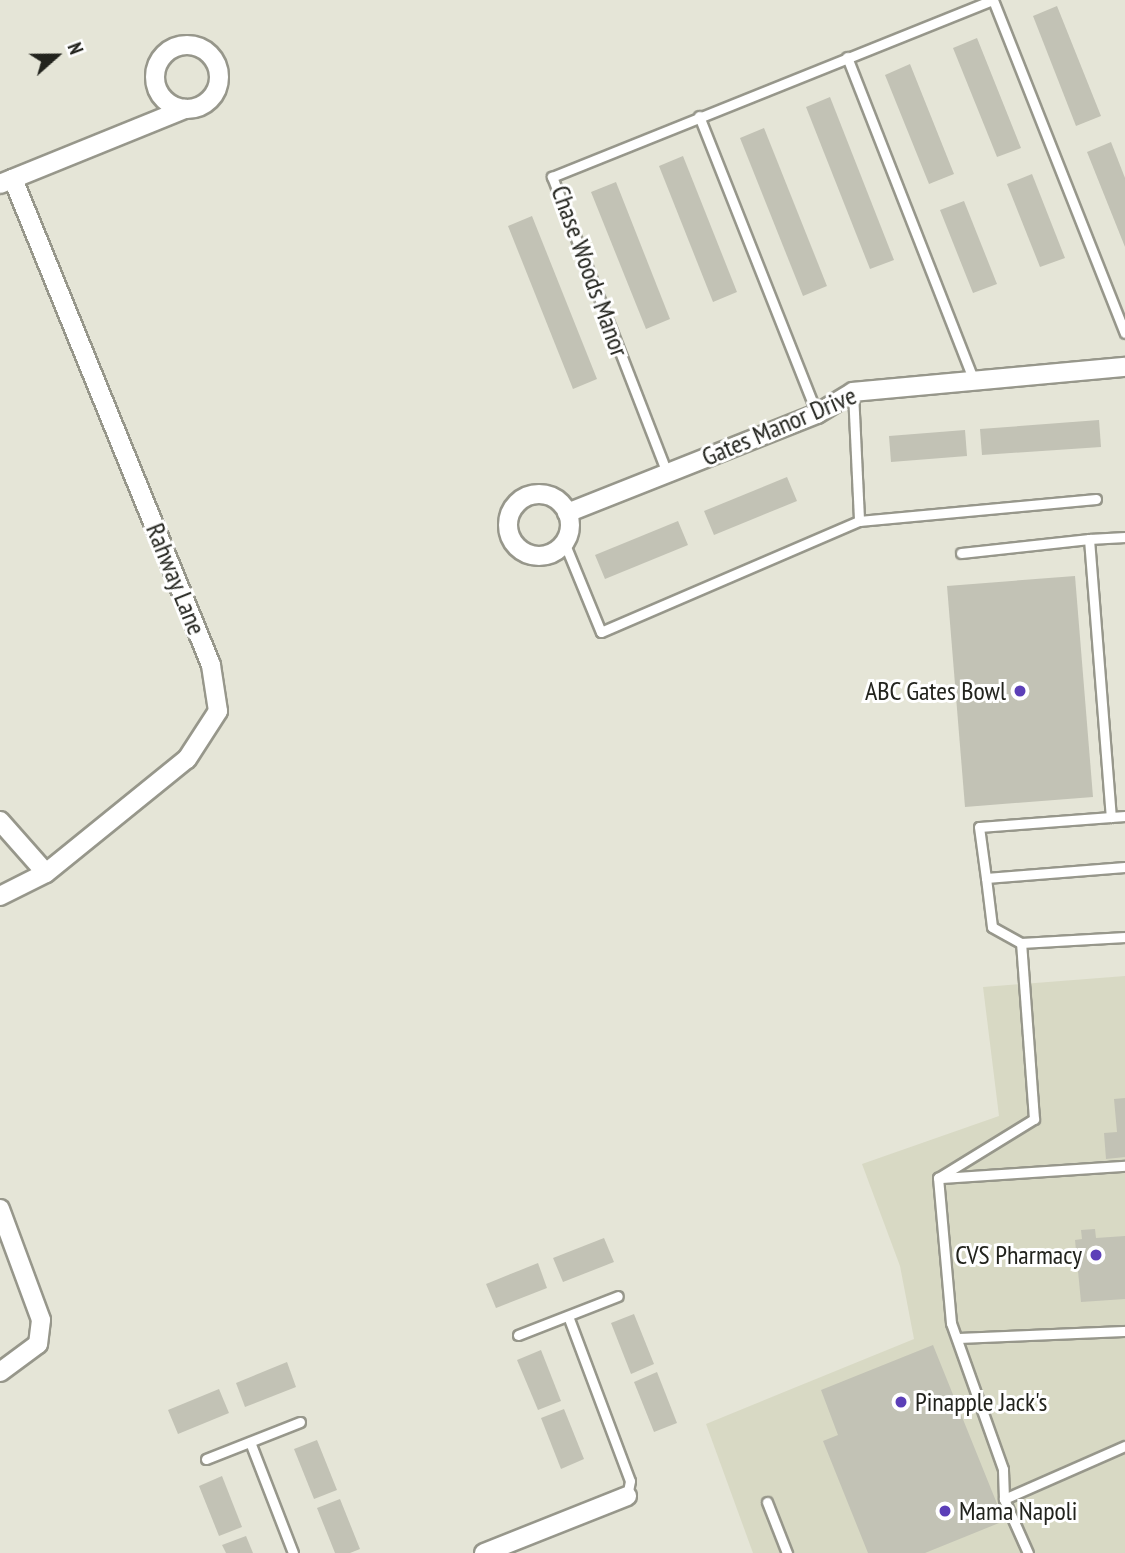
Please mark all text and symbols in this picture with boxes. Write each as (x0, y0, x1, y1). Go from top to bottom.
north arrow (21, 21, 91, 91)
text: N (63, 39, 89, 58)
street label: Chase Woods Manor (545, 181, 635, 361)
street label: Gates Manor Drive (697, 379, 861, 473)
street label: Rahway Lane (139, 518, 213, 640)
place label: ABC Gates Bowl (864, 675, 1006, 707)
marker: ABC Gates Bowl (1012, 683, 1028, 699)
place label: CVS Pharmacy (955, 1239, 1082, 1271)
marker: CVS Pharmacy (1088, 1247, 1104, 1263)
place label: Pinapple Jack's (915, 1386, 1047, 1418)
marker: Pinapple Jack's (893, 1394, 909, 1410)
place label: Mama Napoli (959, 1495, 1077, 1527)
marker: Mama Napoli (937, 1503, 953, 1519)

